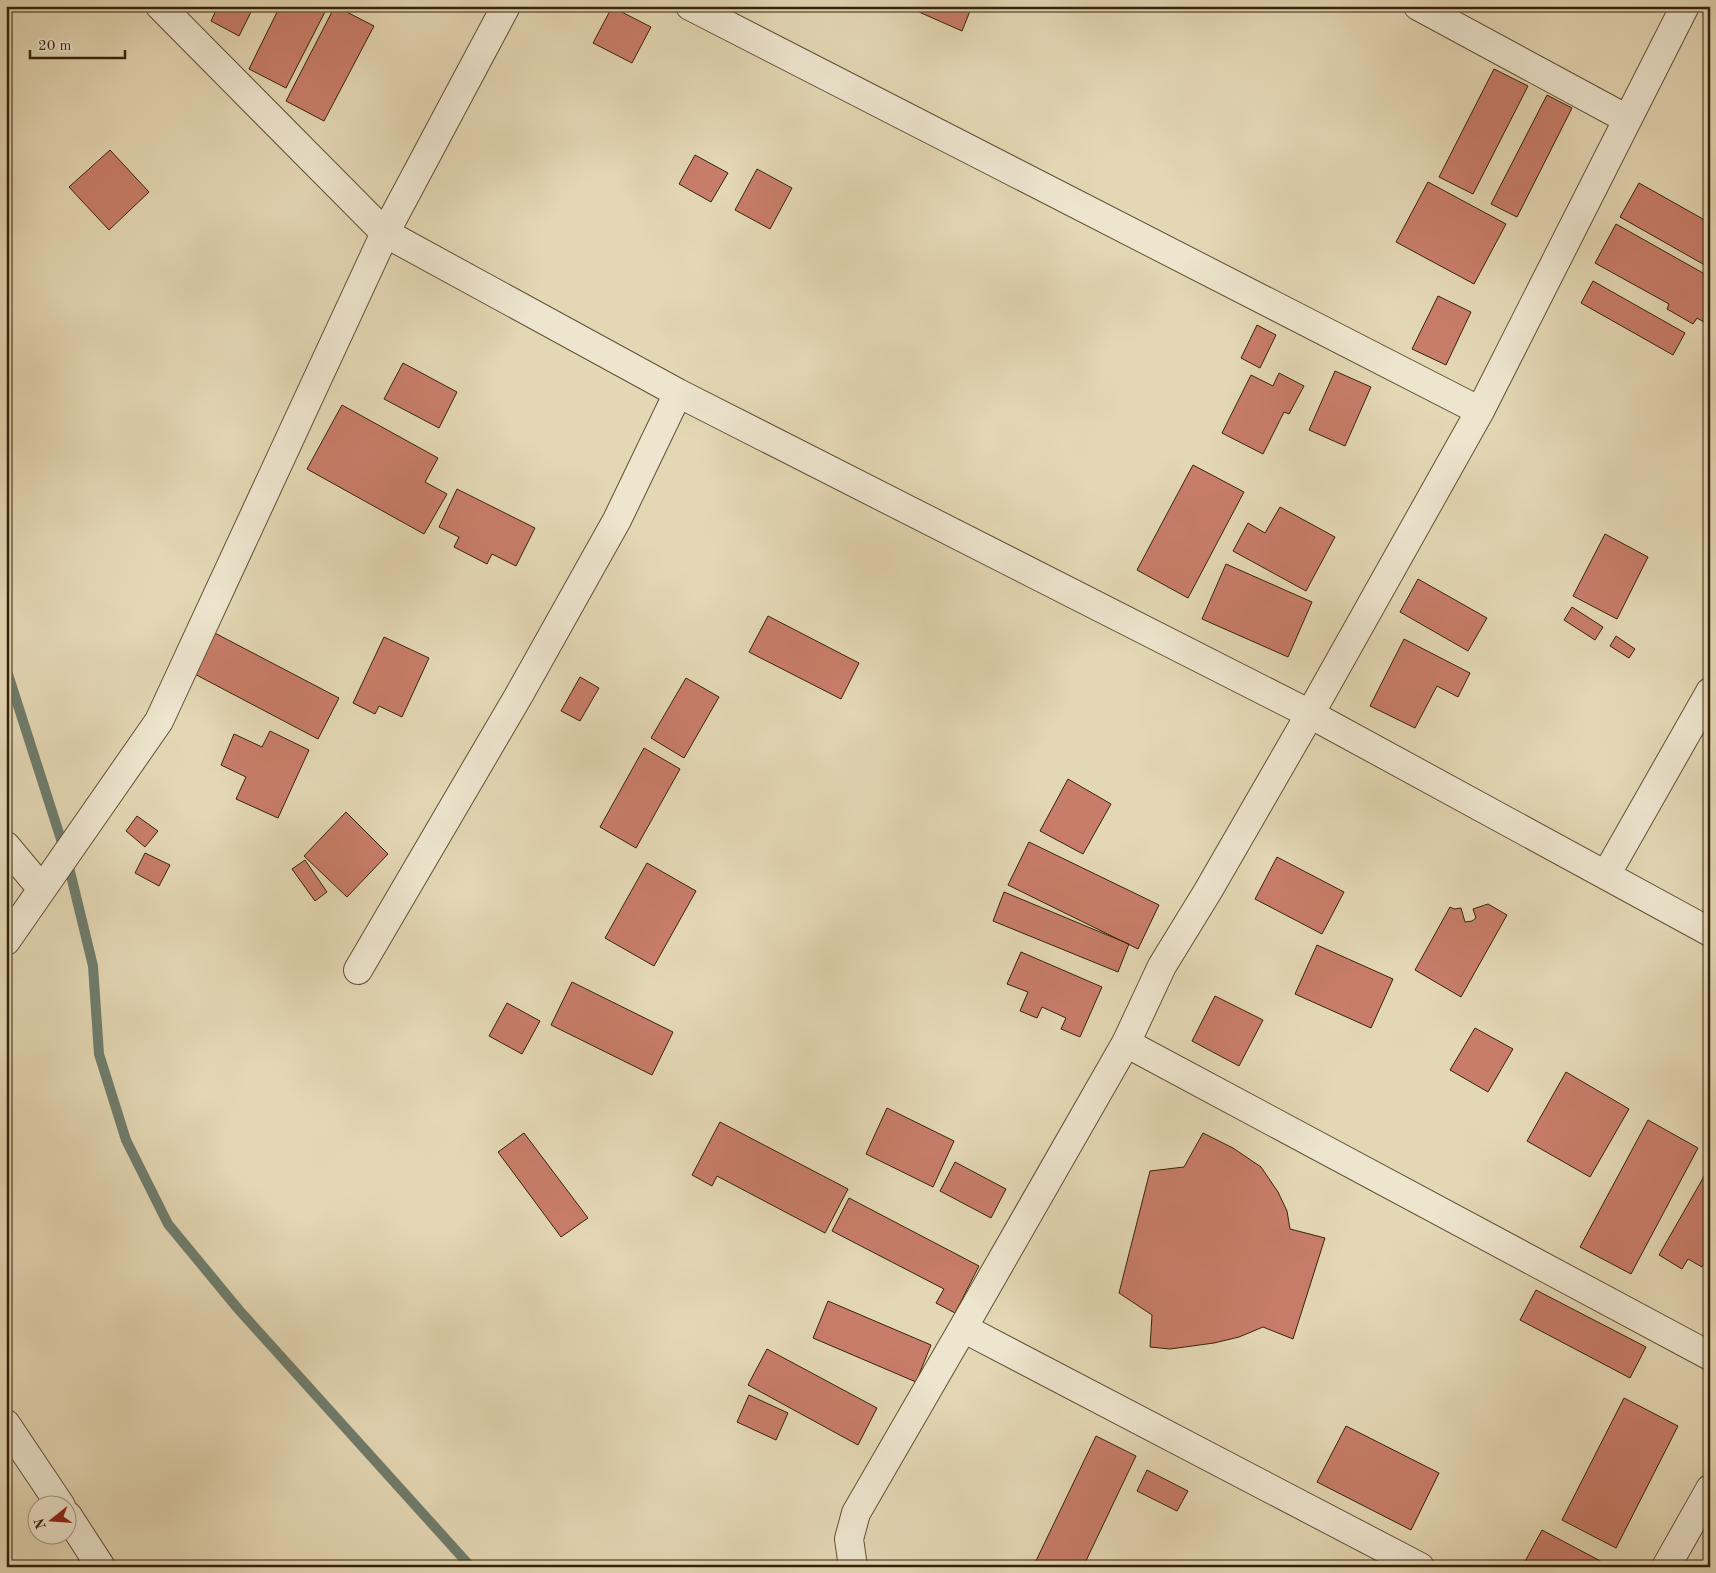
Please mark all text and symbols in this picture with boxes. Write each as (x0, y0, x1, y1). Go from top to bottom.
scale bar (30, 28, 125, 60)
text: 20 m (38, 39, 72, 54)
north arrow (28, 1496, 78, 1546)
text: N (32, 1516, 49, 1531)

